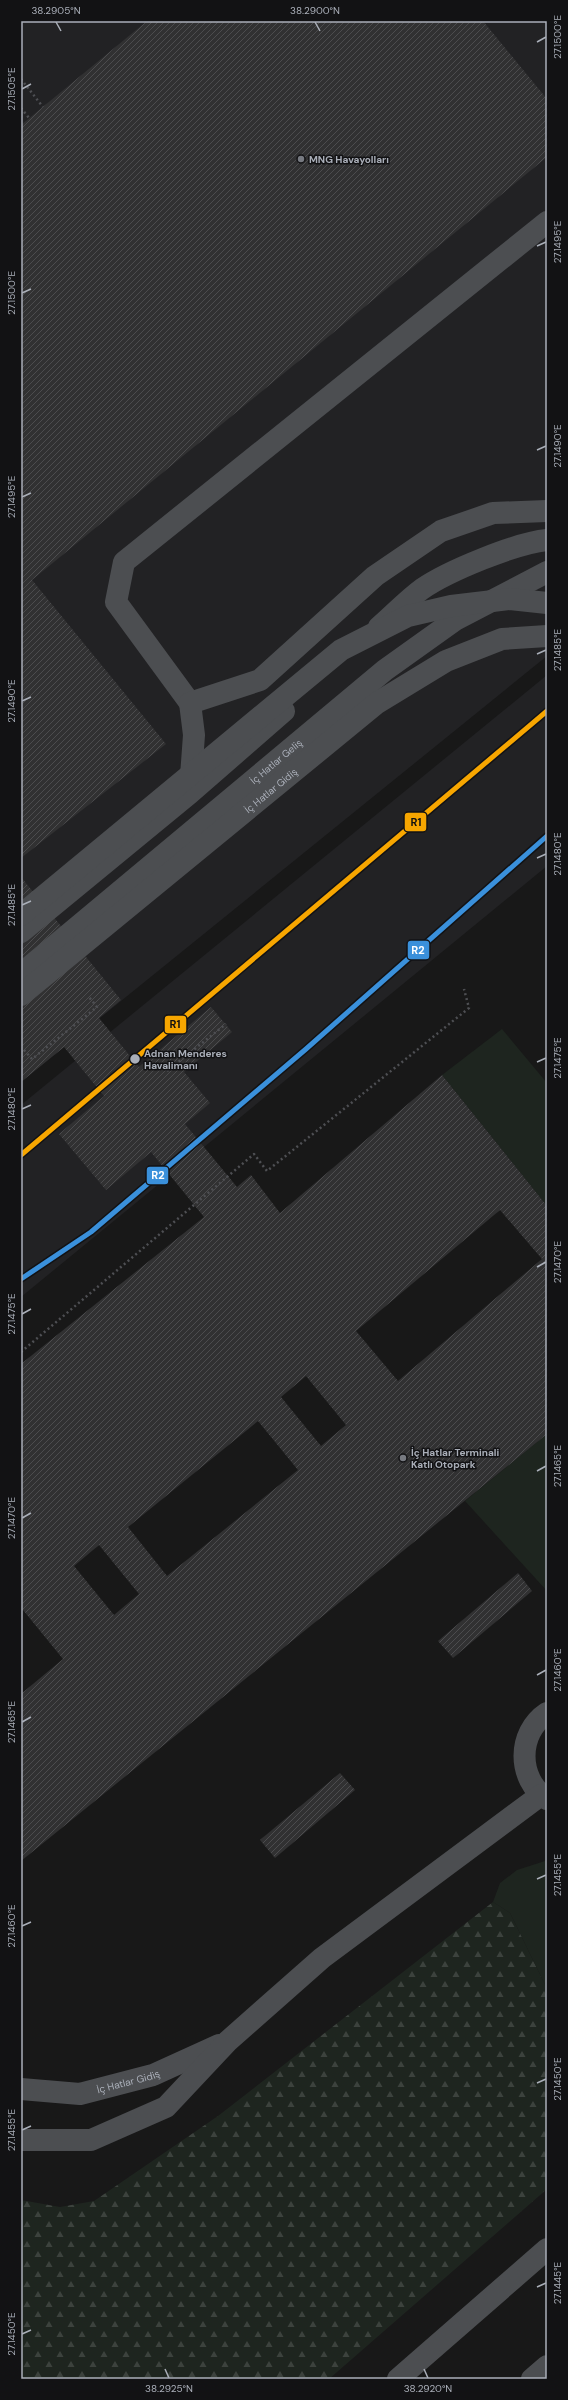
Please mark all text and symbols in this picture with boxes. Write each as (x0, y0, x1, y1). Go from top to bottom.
text: 38.2905°N (31, 4, 81, 17)
text: 38.2900°N (290, 4, 340, 17)
text: 27.1500°E (551, 15, 564, 59)
text: 27.1505°E (5, 67, 18, 111)
place label: MNG Havayolları (309, 153, 389, 166)
marker: MNG Havayolları (296, 154, 306, 164)
text: 27.1495°E (551, 220, 564, 263)
text: 27.1500°E (5, 271, 18, 315)
text: 27.1490°E (551, 424, 564, 468)
text: 27.1495°E (5, 475, 18, 518)
text: 27.1485°E (551, 628, 564, 671)
text: 27.1490°E (5, 679, 18, 723)
street label: İç Hatlar Geliş (247, 736, 304, 787)
street label: İç Hatlar Gidiş (242, 765, 300, 816)
line badge: R1 (404, 812, 427, 832)
text: R1 (411, 815, 421, 829)
text: 27.1480°E (551, 832, 564, 876)
text: 27.1485°E (5, 883, 18, 926)
line badge: R2 (407, 940, 430, 960)
text: R2 (411, 943, 425, 957)
line badge: R1 (164, 1015, 187, 1034)
text: R1 (170, 1017, 180, 1031)
text: 27.1475°E (551, 1037, 564, 1079)
place label: Adnan Menderes Havalimanı (144, 1047, 227, 1072)
marker: Adnan Menderes Havalimanı (128, 1052, 142, 1066)
text: 27.1480°E (5, 1087, 18, 1131)
line badge: R2 (146, 1166, 169, 1185)
text: R2 (151, 1168, 165, 1182)
text: 27.1470°E (551, 1240, 564, 1283)
text: 27.1475°E (5, 1293, 18, 1335)
text: 27.1465°E (551, 1444, 564, 1487)
place label: İç Hatlar Terminali Katlı Otopark (411, 1446, 499, 1471)
marker: İç Hatlar Terminali Katlı Otopark (398, 1453, 408, 1463)
text: 27.1470°E (5, 1496, 18, 1539)
text: 27.1460°E (551, 1648, 564, 1692)
text: 27.1465°E (5, 1700, 18, 1743)
text: 27.1455°E (551, 1853, 564, 1896)
text: 27.1460°E (5, 1904, 18, 1948)
text: 27.1450°E (551, 2057, 564, 2101)
street label: İç Hatlar Gidiş (95, 2066, 162, 2096)
text: 27.1455°E (5, 2108, 18, 2151)
text: 27.1445°E (551, 2261, 564, 2304)
text: 27.1450°E (5, 2312, 18, 2356)
text: 38.2925°N (145, 2382, 193, 2395)
text: 38.2920°N (404, 2382, 452, 2395)

